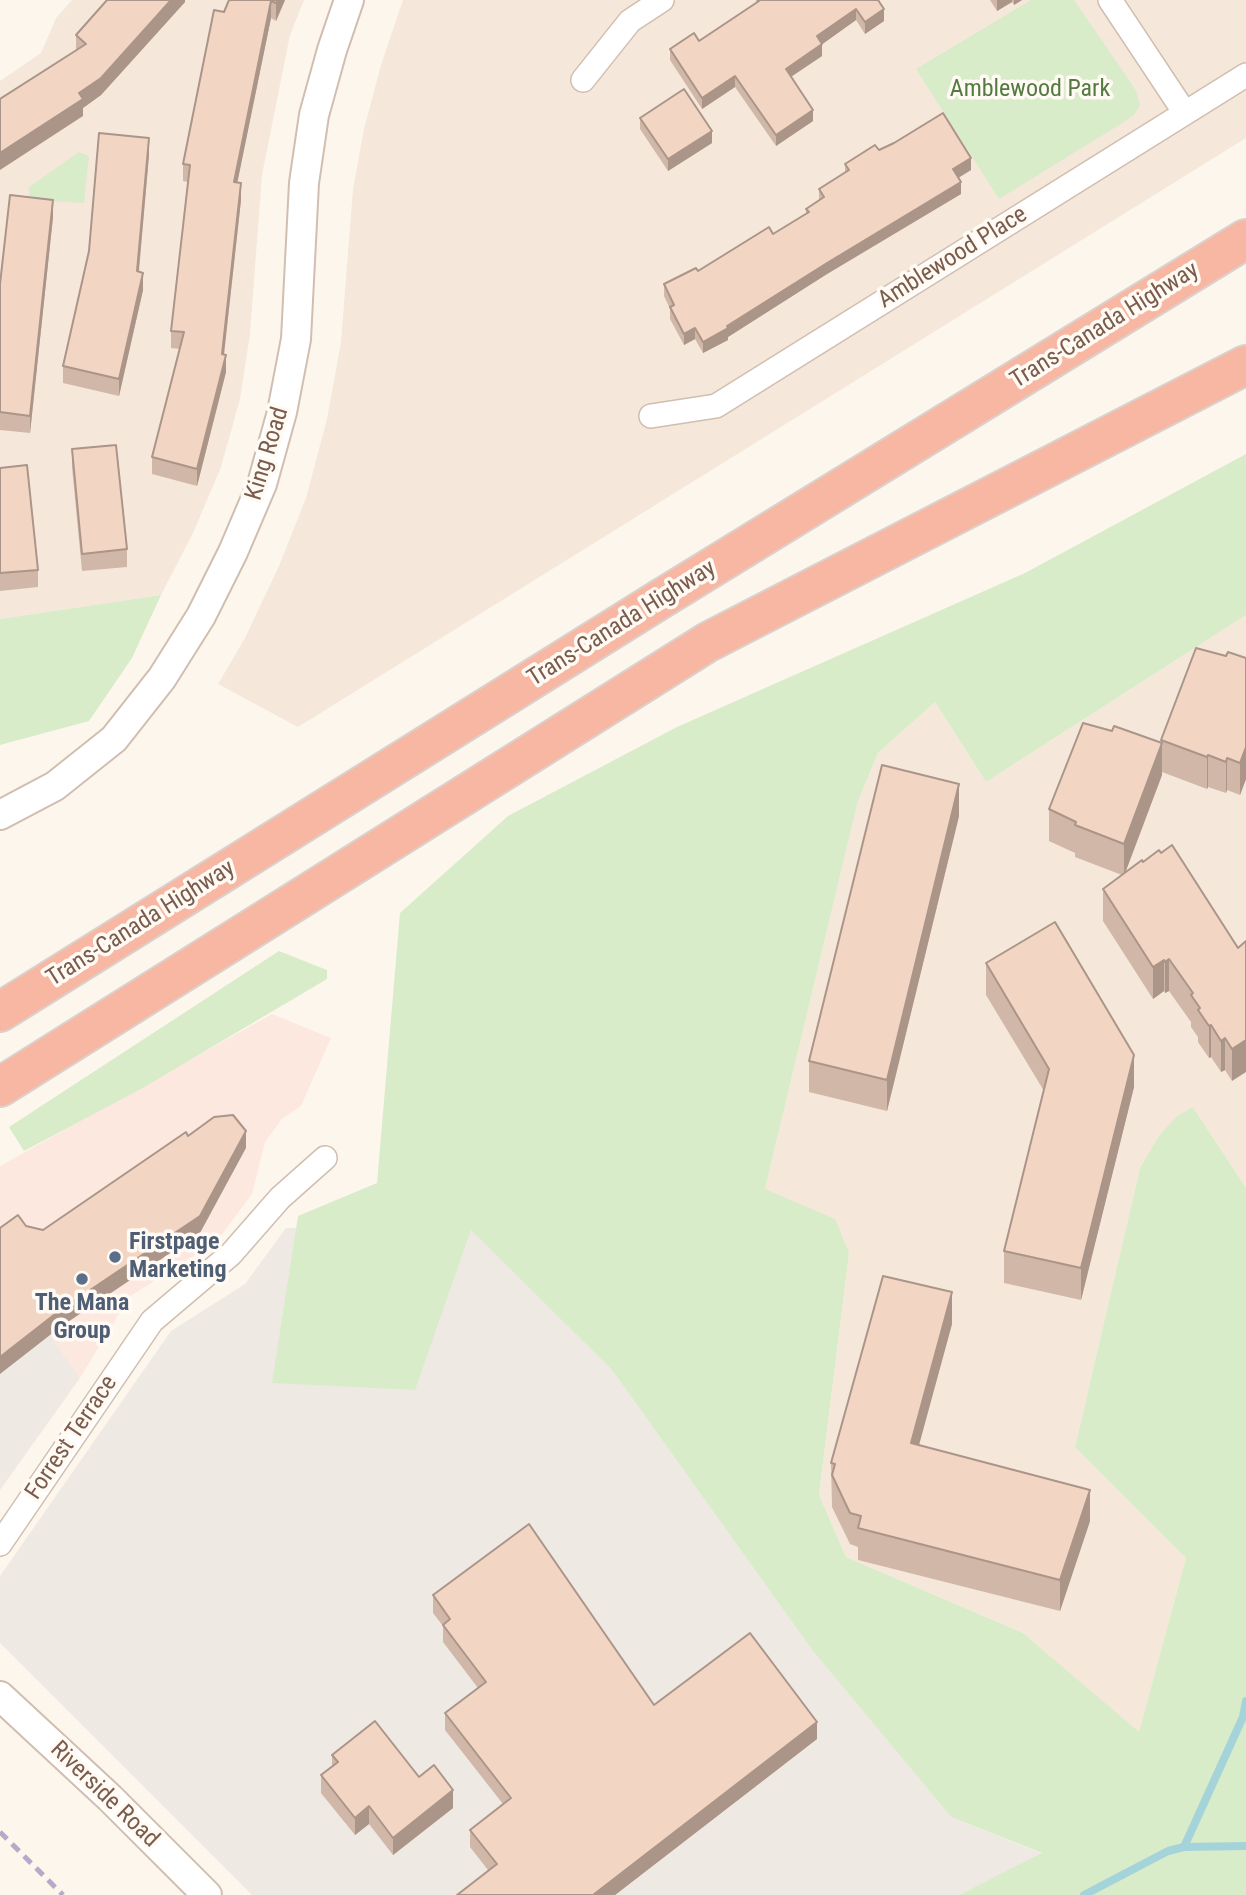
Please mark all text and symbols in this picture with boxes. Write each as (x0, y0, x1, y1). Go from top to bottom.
park label: Amblewood Park (950, 76, 1110, 104)
street label: Amblewood Place (873, 201, 1033, 315)
street label: Trans-Canada Highway (1006, 256, 1204, 396)
street label: King Road (240, 404, 296, 504)
street label: Trans-Canada Highway (523, 554, 721, 694)
street label: Trans-Canada Highway (42, 854, 240, 994)
place label: Firstpage Marketing (129, 1229, 226, 1285)
marker: Firstpage Marketing (107, 1249, 123, 1265)
marker: The Mana Group (74, 1271, 90, 1287)
place label: The Mana Group (35, 1290, 129, 1346)
street label: Forrest Terrace (20, 1371, 124, 1505)
street label: Riverside Road (44, 1736, 164, 1854)

